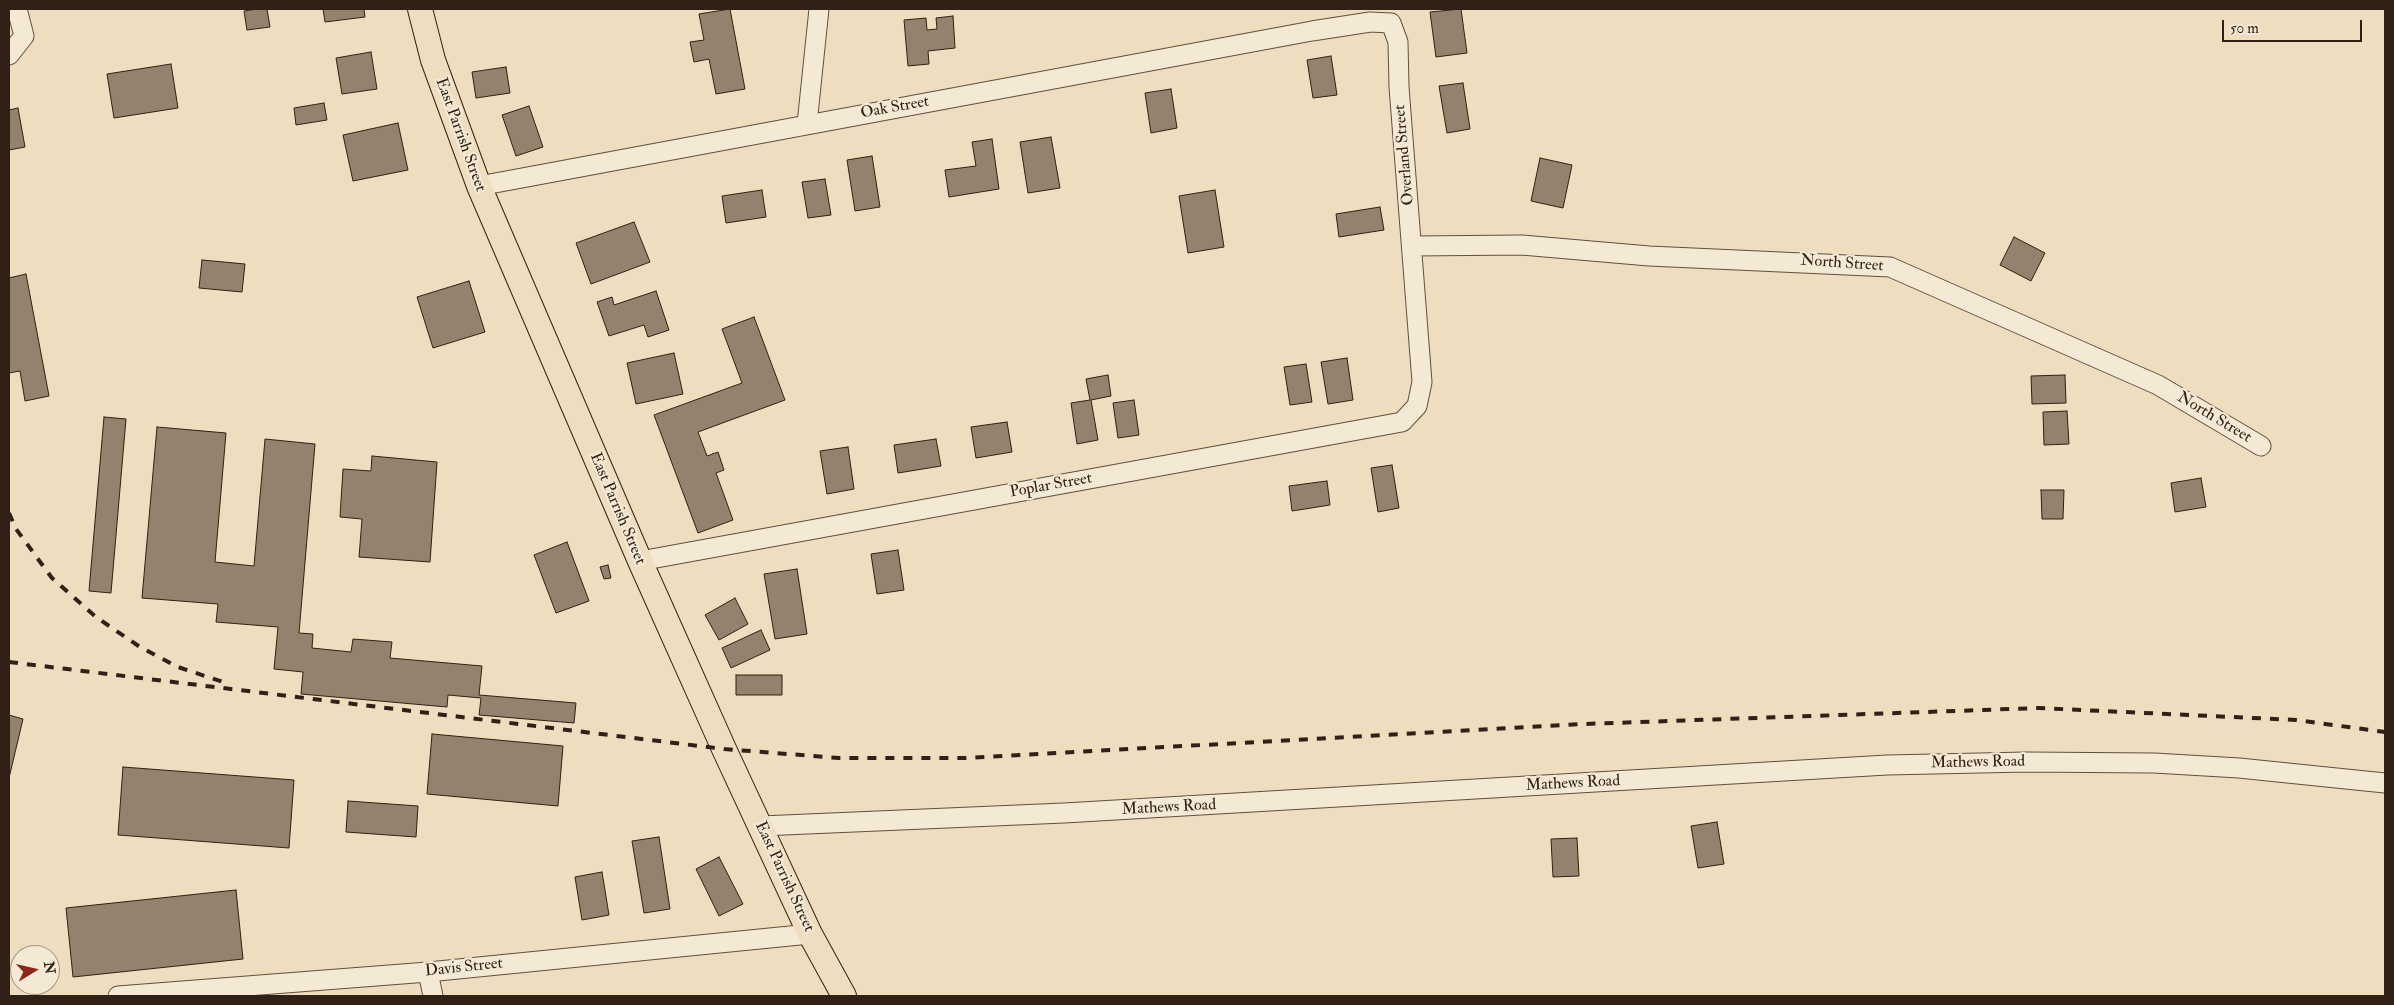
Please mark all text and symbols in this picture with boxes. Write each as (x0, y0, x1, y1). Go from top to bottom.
scale bar (2224, 10, 2364, 42)
text: 50 m (2230, 19, 2259, 38)
street label: East Parrish Street (431, 76, 489, 194)
street label: Oak Street (859, 93, 931, 123)
street label: Overland Street (1391, 104, 1419, 206)
street label: North Street (1800, 252, 1884, 276)
street label: North Street (2173, 388, 2255, 448)
street label: East Parrish Street (585, 450, 649, 568)
street label: Poplar Street (1008, 469, 1094, 503)
street label: Mathews Road (1931, 753, 2025, 773)
street label: Mathews Road (1525, 772, 1621, 796)
street label: Mathews Road (1121, 796, 1217, 820)
street label: East Parrish Street (750, 819, 818, 935)
north arrow (10, 945, 60, 995)
street label: Davis Street (424, 954, 504, 982)
text: N (40, 960, 59, 975)

